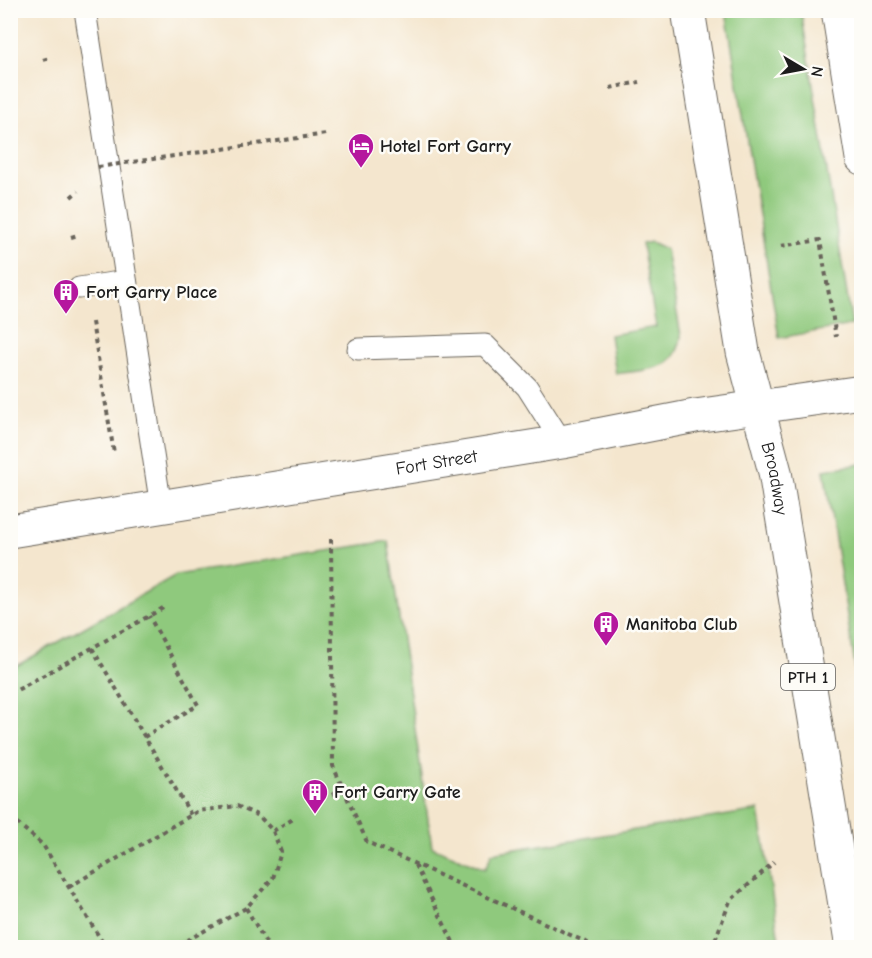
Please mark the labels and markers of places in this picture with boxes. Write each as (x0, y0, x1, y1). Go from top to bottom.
hotel icon: Hotel Fort Garry (346, 131, 376, 169)
place label: Hotel Fort Garry (380, 136, 512, 157)
building icon: Fort Garry Place (51, 277, 81, 315)
place label: Fort Garry Place (86, 282, 217, 303)
building icon: Manitoba Club (591, 609, 621, 647)
place label: Manitoba Club (626, 614, 737, 635)
building icon: Fort Garry Gate (300, 777, 330, 815)
place label: Fort Garry Gate (334, 782, 461, 803)

